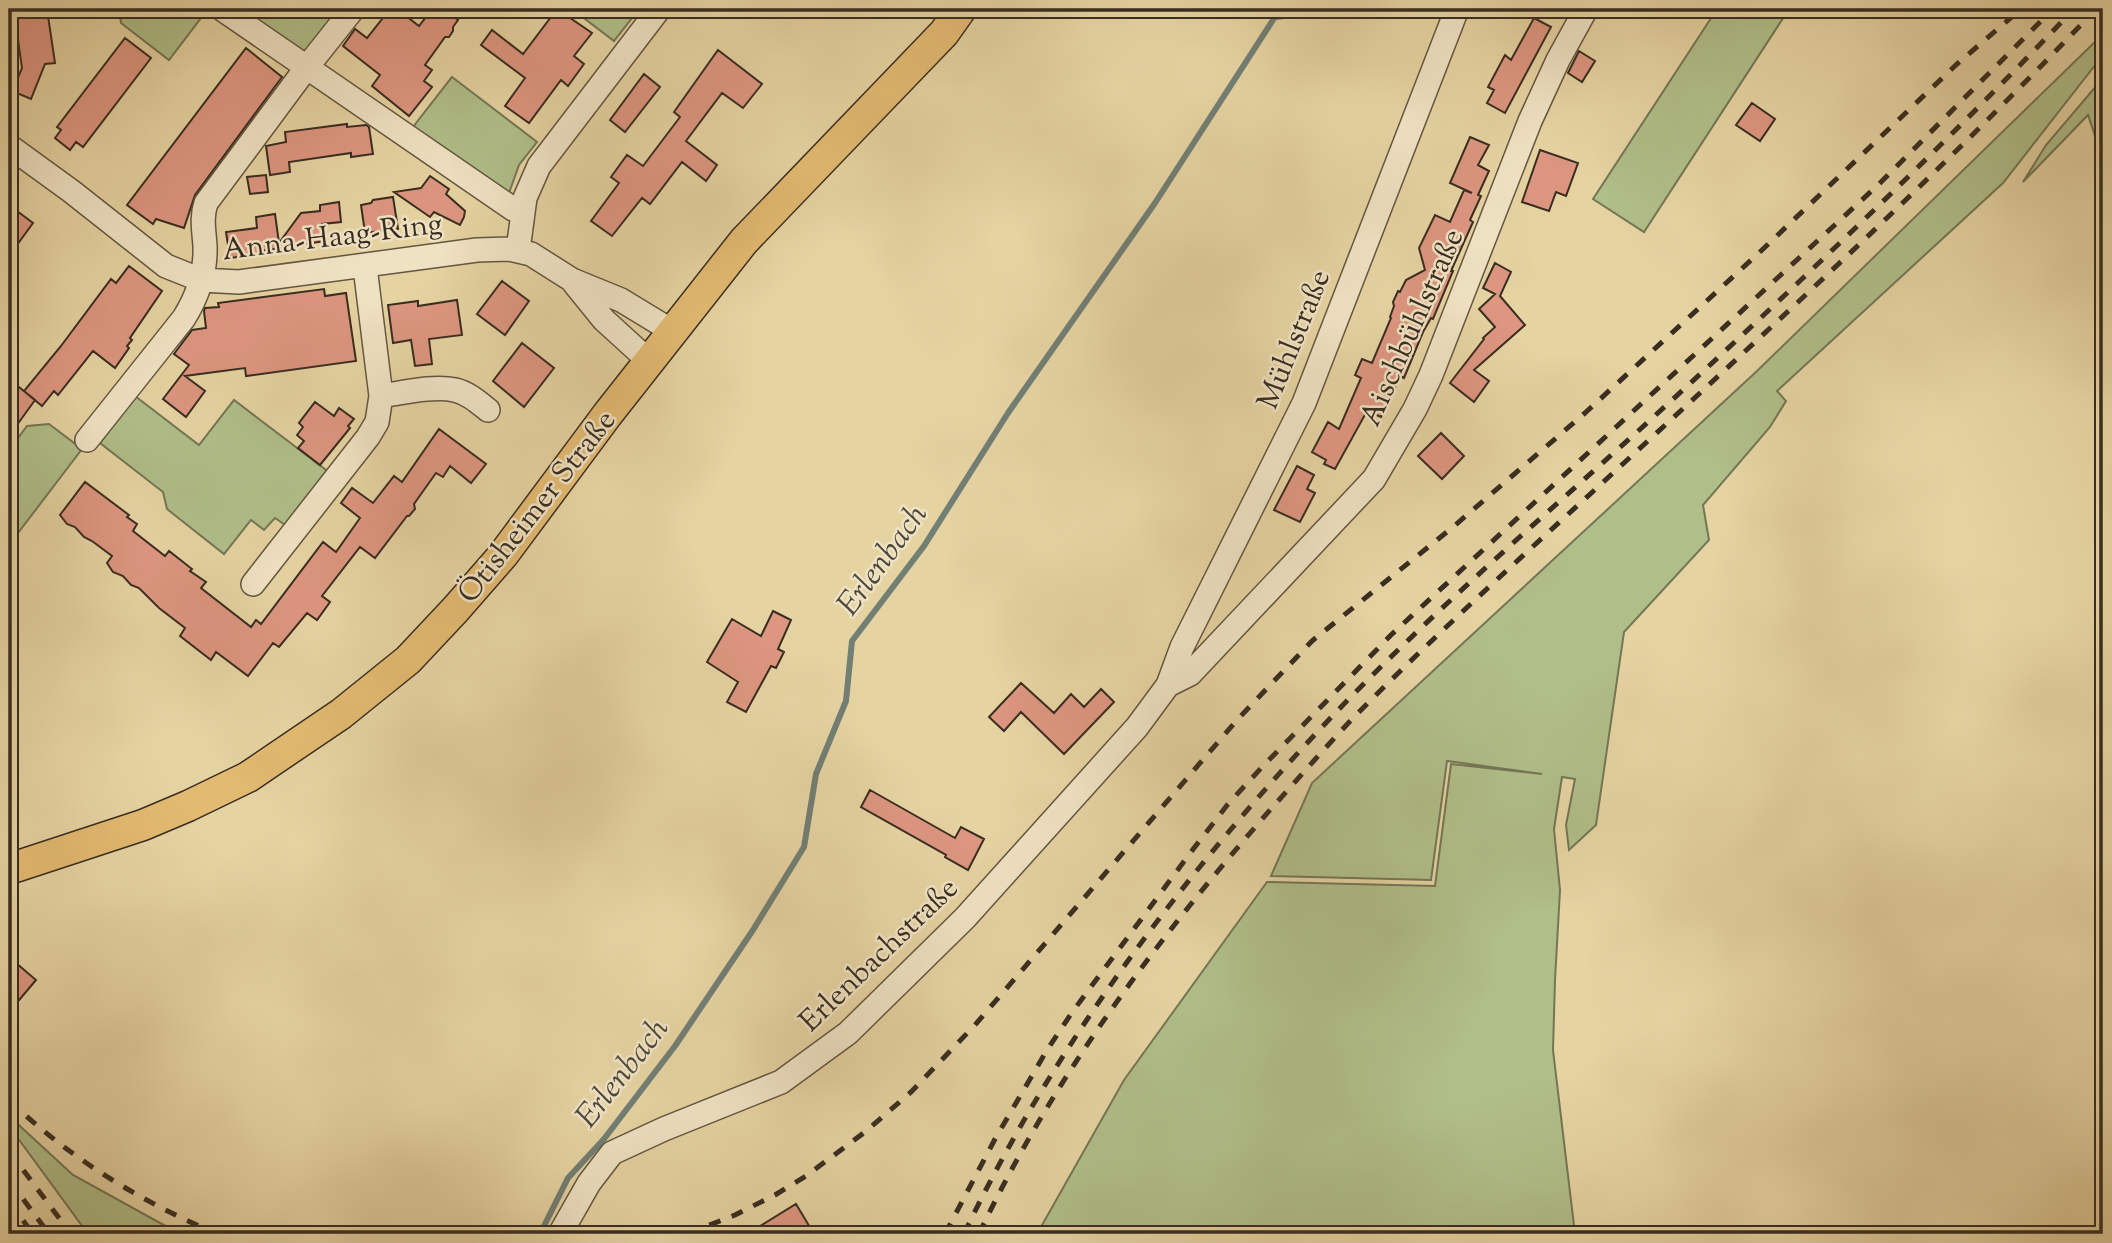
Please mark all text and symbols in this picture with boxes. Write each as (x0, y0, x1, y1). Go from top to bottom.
street label: Anna-Haag-Ring (220, 204, 445, 273)
street label: Aischbühlstraße (1351, 222, 1476, 434)
street label: Mühlstraße (1248, 264, 1343, 416)
street label: Ötisheimer Straße (449, 402, 627, 613)
water label: Erlenbach (827, 495, 940, 626)
street label: Erlenbachstraße (791, 869, 969, 1043)
water label: Erlenbach (566, 1009, 681, 1139)

